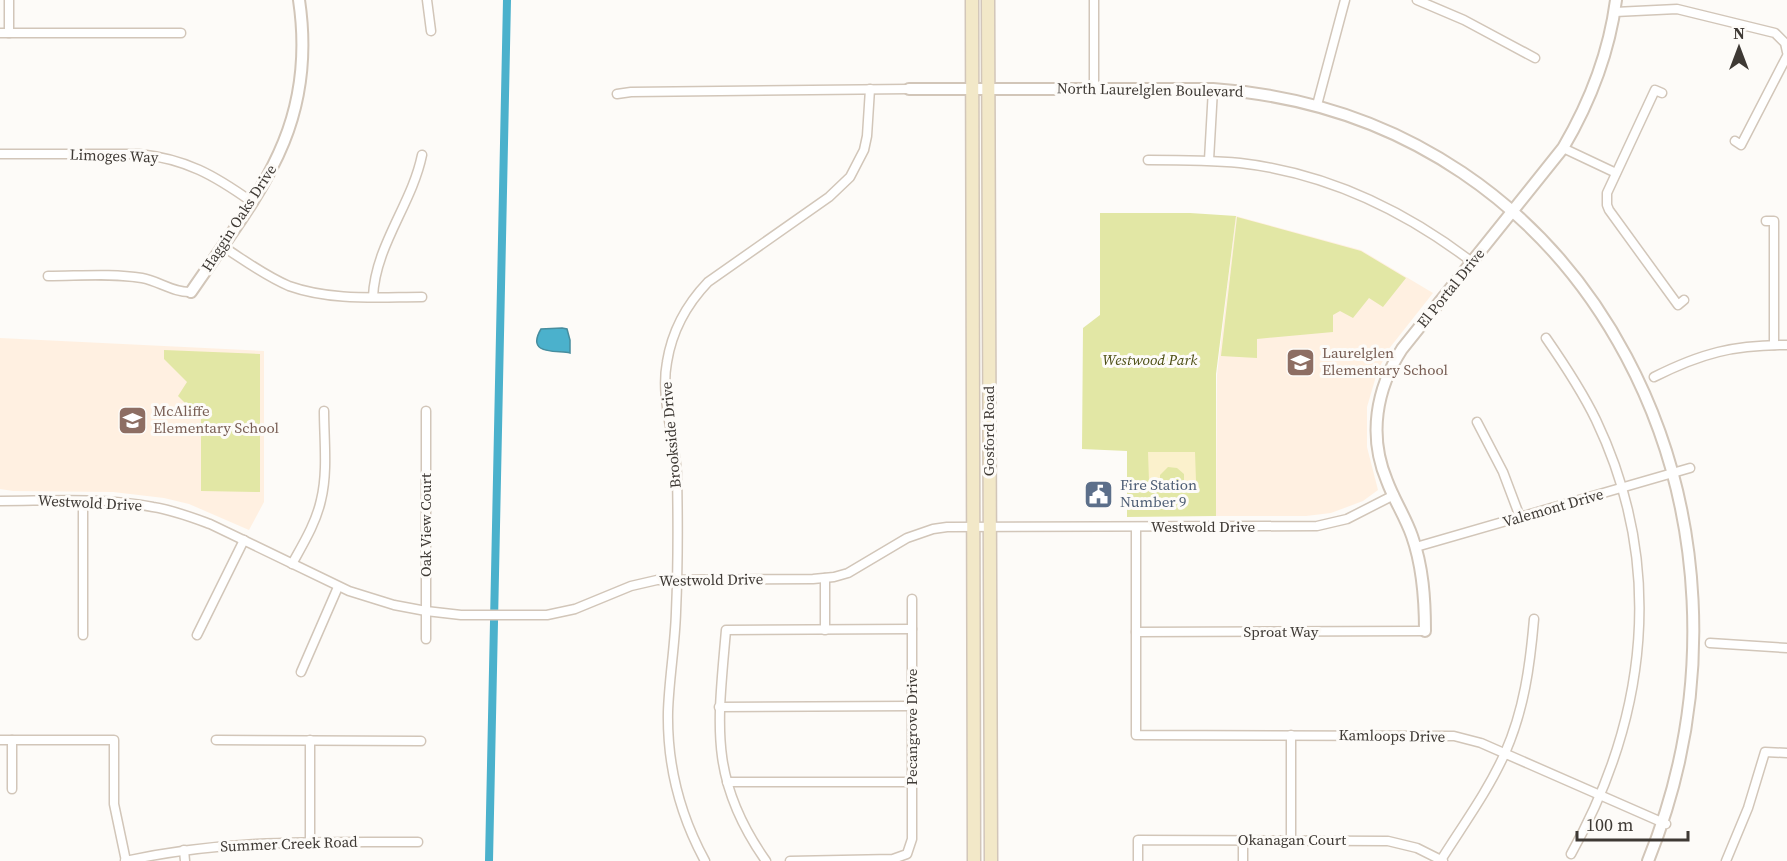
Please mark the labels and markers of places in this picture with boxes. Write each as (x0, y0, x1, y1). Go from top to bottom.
place label: Laurelglen Elementary School (1322, 342, 1449, 380)
school or university icon: Laurelglen Elementary School (1285, 346, 1317, 378)
place label: McAliffe Elementary School (153, 400, 280, 438)
school or university icon: McAliffe Elementary School (116, 404, 148, 436)
place label: Fire Station Number 9 (1120, 474, 1197, 512)
public building icon: Fire Station Number 9 (1083, 478, 1115, 510)

